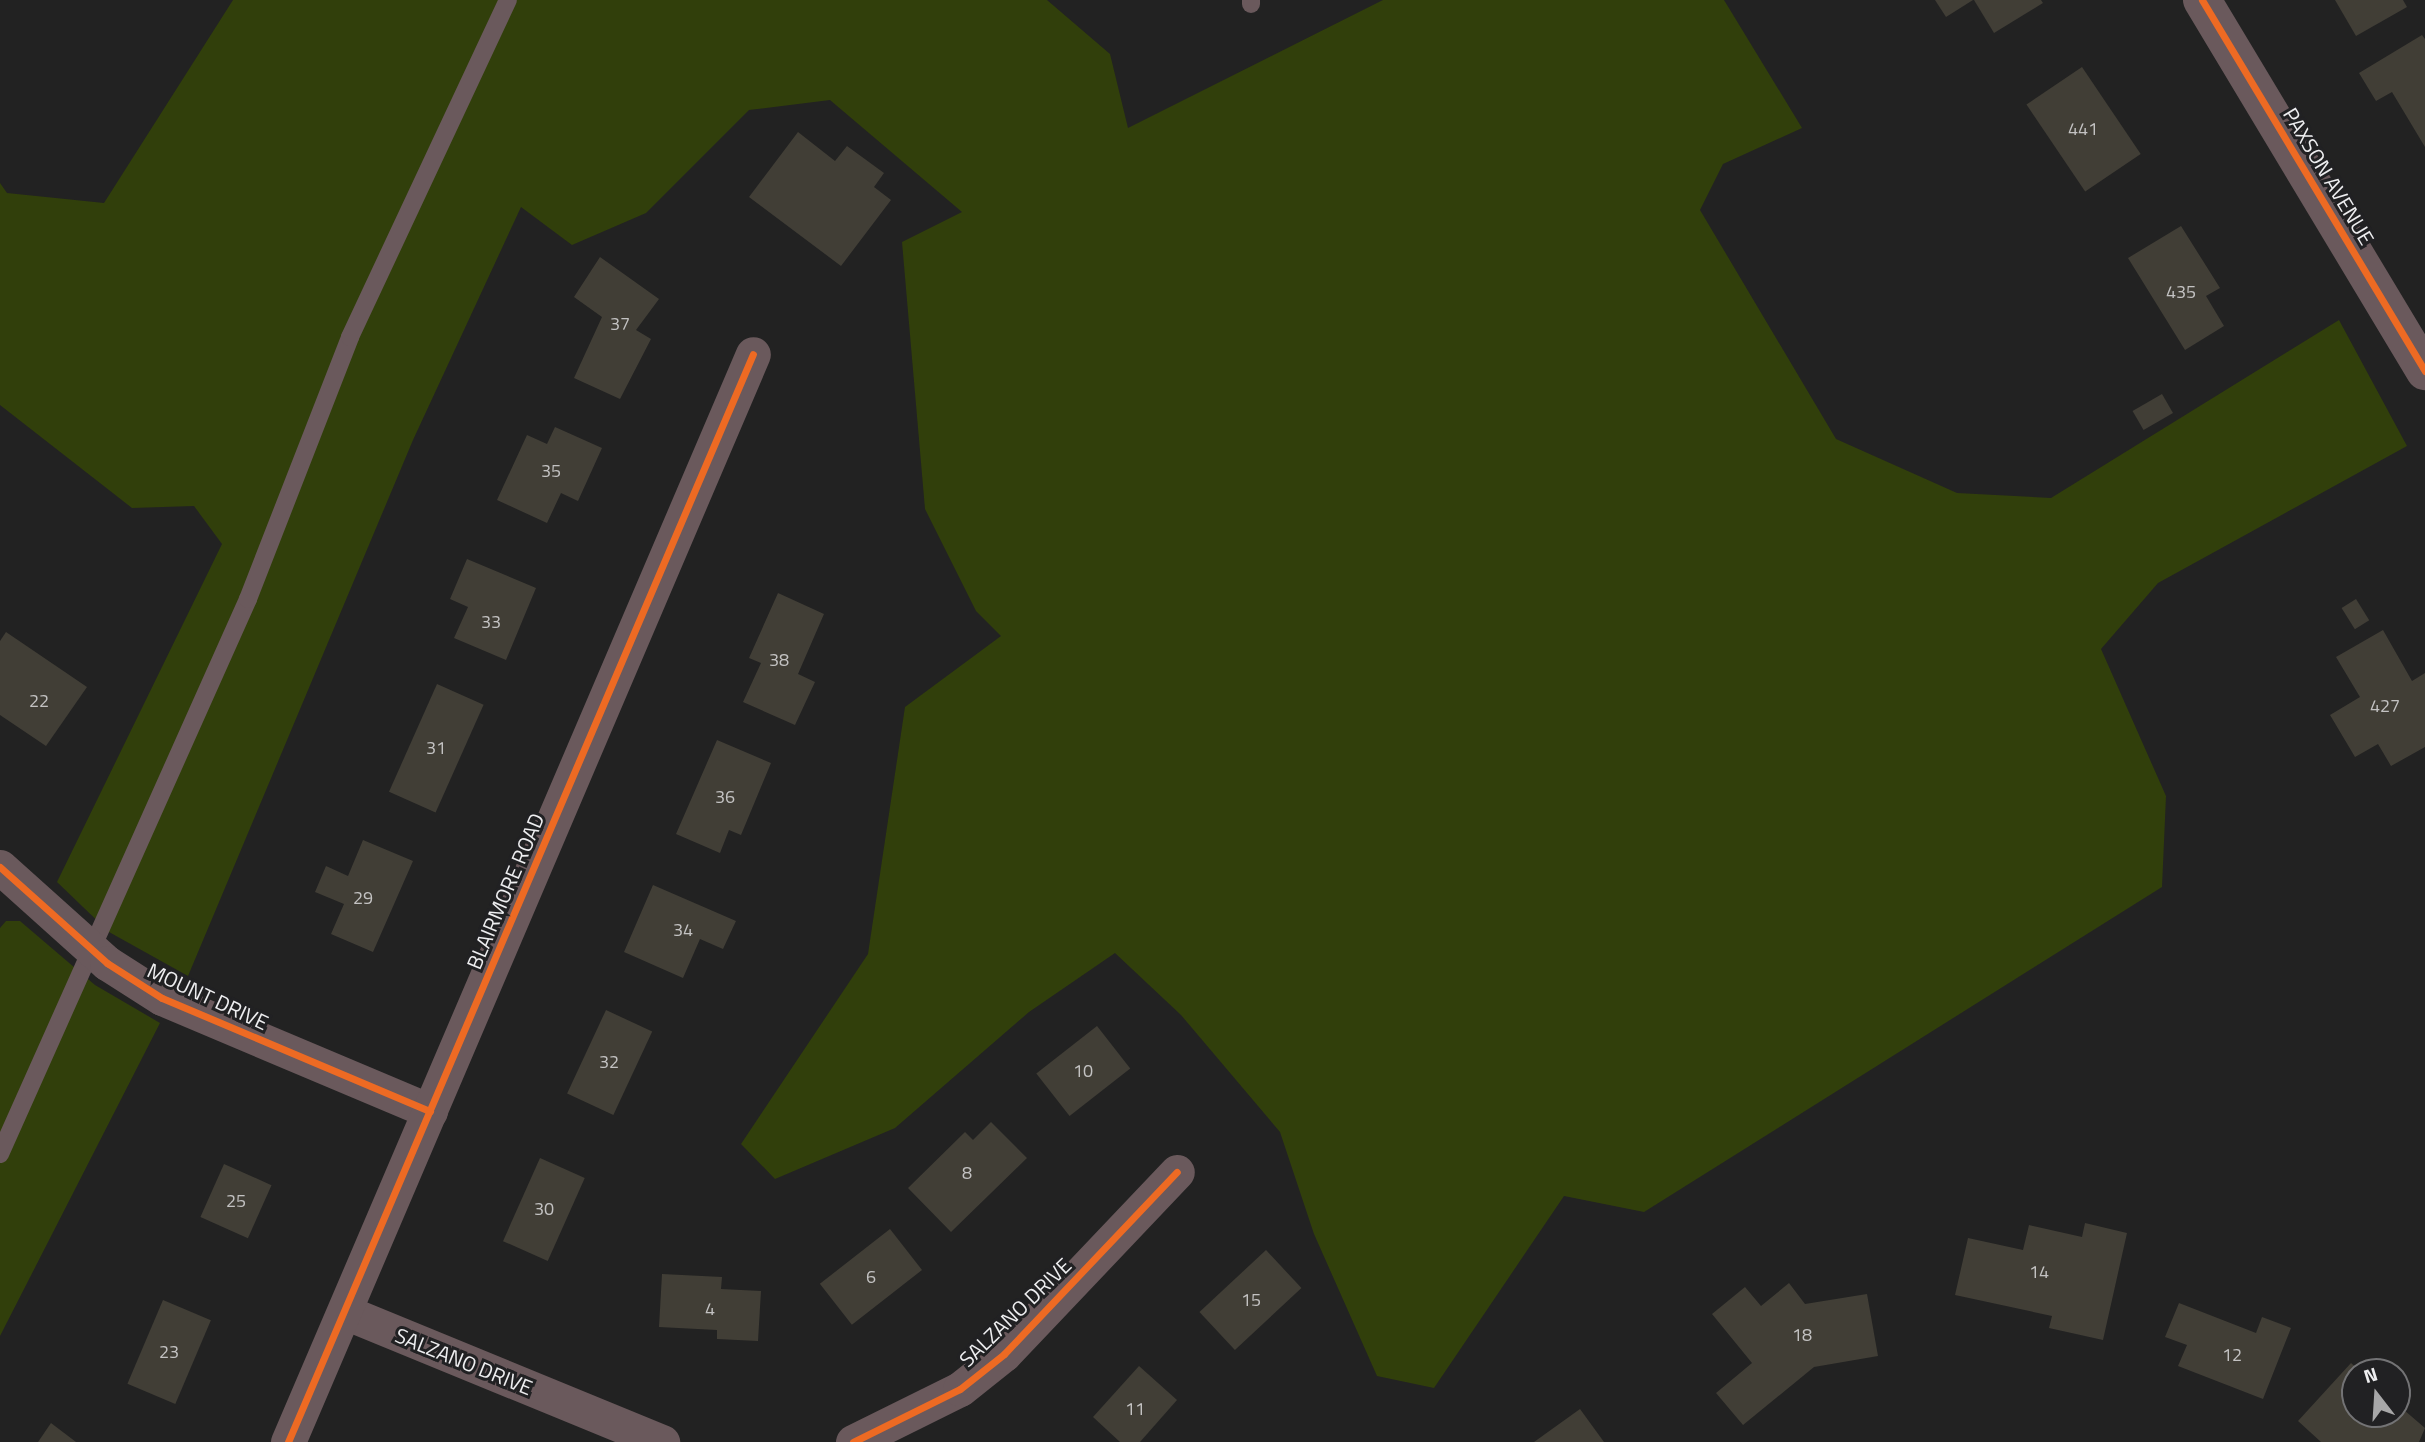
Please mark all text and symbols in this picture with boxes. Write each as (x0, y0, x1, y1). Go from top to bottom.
street label: PAXSON AVENUE (2278, 103, 2380, 249)
house number: 441 (2068, 118, 2098, 140)
house number: 435 (2166, 281, 2196, 303)
house number: 37 (610, 313, 630, 335)
house number: 35 (541, 460, 561, 482)
house number: 33 (481, 611, 501, 633)
house number: 38 (769, 649, 789, 671)
house number: 22 (29, 690, 49, 712)
house number: 427 (2370, 695, 2400, 717)
house number: 31 (426, 737, 446, 759)
house number: 36 (715, 786, 735, 808)
street label: BLAIRMORE ROAD (461, 809, 549, 973)
house number: 29 (353, 887, 373, 909)
house number: 34 (673, 919, 693, 941)
street label: MOUNT DRIVE (144, 957, 272, 1035)
house number: 32 (599, 1051, 619, 1073)
house number: 10 (1073, 1060, 1093, 1082)
house number: 8 (962, 1162, 972, 1184)
house number: 25 (226, 1190, 246, 1212)
house number: 30 (534, 1198, 554, 1220)
street label: SALZANO DRIVE (954, 1252, 1076, 1372)
house number: 14 (2029, 1261, 2049, 1283)
house number: 6 (866, 1266, 876, 1288)
house number: 15 (1241, 1289, 1261, 1311)
house number: 4 (705, 1298, 715, 1320)
street label: SALZANO DRIVE (392, 1322, 536, 1400)
house number: 18 (1792, 1324, 1812, 1346)
house number: 23 (159, 1341, 179, 1363)
house number: 12 (2222, 1344, 2242, 1366)
north arrow (2341, 1358, 2411, 1428)
text: N (2360, 1359, 2381, 1390)
house number: 11 (1125, 1398, 1145, 1420)

